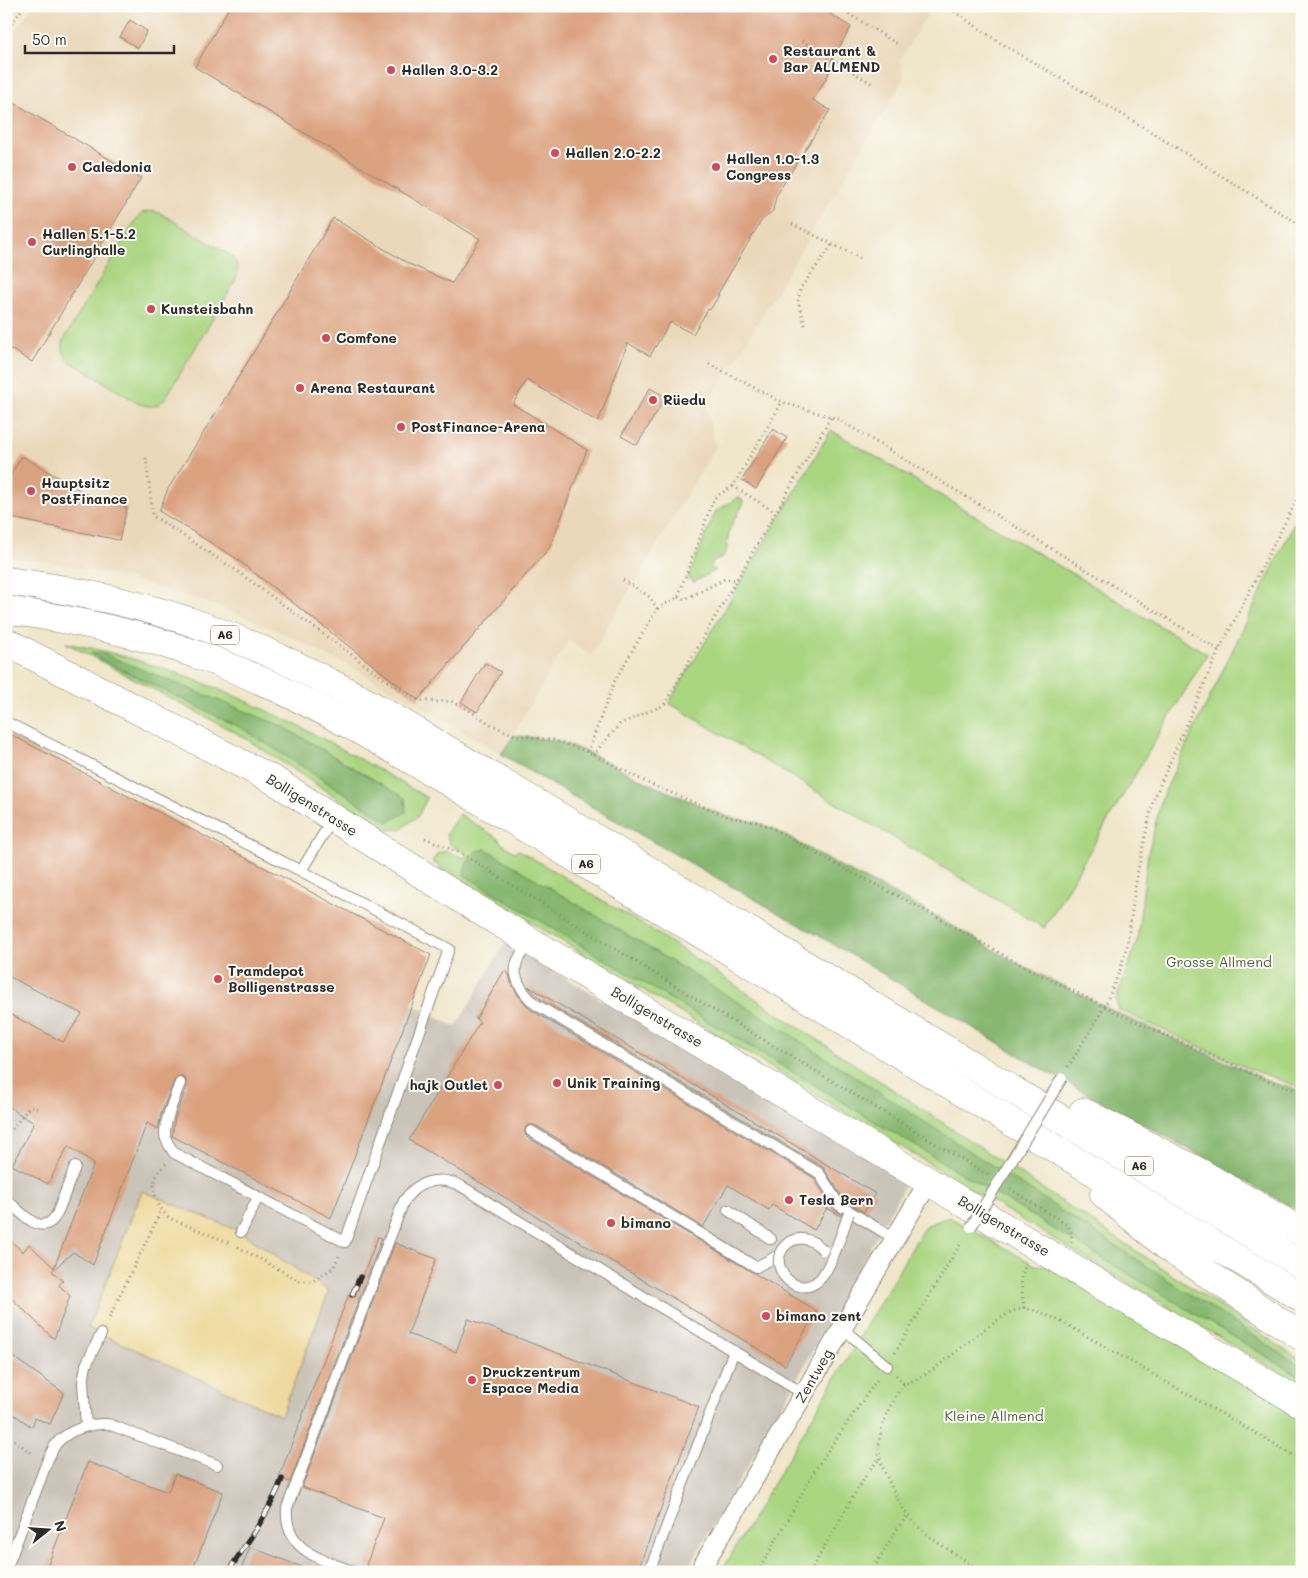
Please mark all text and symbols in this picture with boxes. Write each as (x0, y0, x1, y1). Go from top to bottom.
scale bar (25, 22, 174, 54)
text: 50 m (32, 29, 67, 49)
place label: Restaurant & Bar ALLMEND (783, 41, 880, 76)
marker: Restaurant & Bar ALLMEND (767, 53, 779, 65)
place label: Hallen 3.0-3.2 (401, 60, 498, 79)
marker: Hallen 3.0-3.2 (385, 64, 397, 76)
place label: Hallen 2.0-2.2 (565, 143, 661, 162)
marker: Hallen 2.0-2.2 (549, 147, 561, 159)
place label: Hallen 1.0-1.3 Congress (726, 149, 819, 184)
place label: Caledonia (82, 157, 152, 176)
marker: Caledonia (66, 161, 78, 173)
marker: Hallen 1.0-1.3 Congress (710, 161, 722, 173)
place label: Hallen 5.1-5.2 Curlinghalle (42, 224, 136, 259)
marker: Hallen 5.1-5.2 Curlinghalle (26, 236, 38, 248)
place label: Kunsteisbahn (161, 299, 253, 318)
marker: Kunsteisbahn (145, 303, 157, 315)
place label: Comfone (336, 328, 397, 347)
marker: Comfone (320, 332, 332, 344)
place label: Arena Restaurant (310, 378, 435, 397)
marker: Arena Restaurant (294, 382, 306, 394)
place label: Rüedu (663, 390, 706, 409)
marker: Rüedu (647, 394, 659, 406)
place label: PostFinance-Arena (411, 417, 546, 436)
marker: PostFinance-Arena (395, 421, 407, 433)
place label: Hauptsitz PostFinance (41, 473, 127, 508)
marker: Hauptsitz PostFinance (25, 485, 37, 497)
road number: A6 (211, 626, 239, 644)
street label: Bolligenstrasse (263, 769, 361, 840)
road number: A6 (572, 854, 600, 874)
park label: Grosse Allmend (1166, 952, 1272, 971)
place label: Tramdepot Bolligenstrasse (228, 961, 335, 996)
marker: Tramdepot Bolligenstrasse (212, 973, 224, 985)
street label: Bolligenstrasse (608, 982, 707, 1051)
place label: Unik Training (567, 1073, 660, 1092)
place label: hajk Outlet (409, 1075, 488, 1094)
marker: Unik Training (551, 1077, 563, 1089)
marker: hajk Outlet (492, 1079, 504, 1091)
road number: A6 (1125, 1156, 1153, 1176)
place label: Tesla Bern (799, 1190, 873, 1209)
street label: Bolligenstrasse (955, 1191, 1054, 1260)
marker: Tesla Bern (783, 1194, 795, 1206)
place label: bimano (621, 1213, 671, 1232)
marker: bimano (605, 1217, 617, 1229)
place label: bimano zent (776, 1306, 861, 1325)
marker: bimano zent (760, 1310, 772, 1322)
street label: Zentweg (790, 1345, 837, 1406)
place label: Druckzentrum Espace Media (482, 1362, 580, 1397)
marker: Druckzentrum Espace Media (466, 1374, 478, 1386)
park label: Kleine Allmend (944, 1406, 1044, 1425)
north arrow (22, 1506, 72, 1556)
text: N (50, 1518, 72, 1534)

